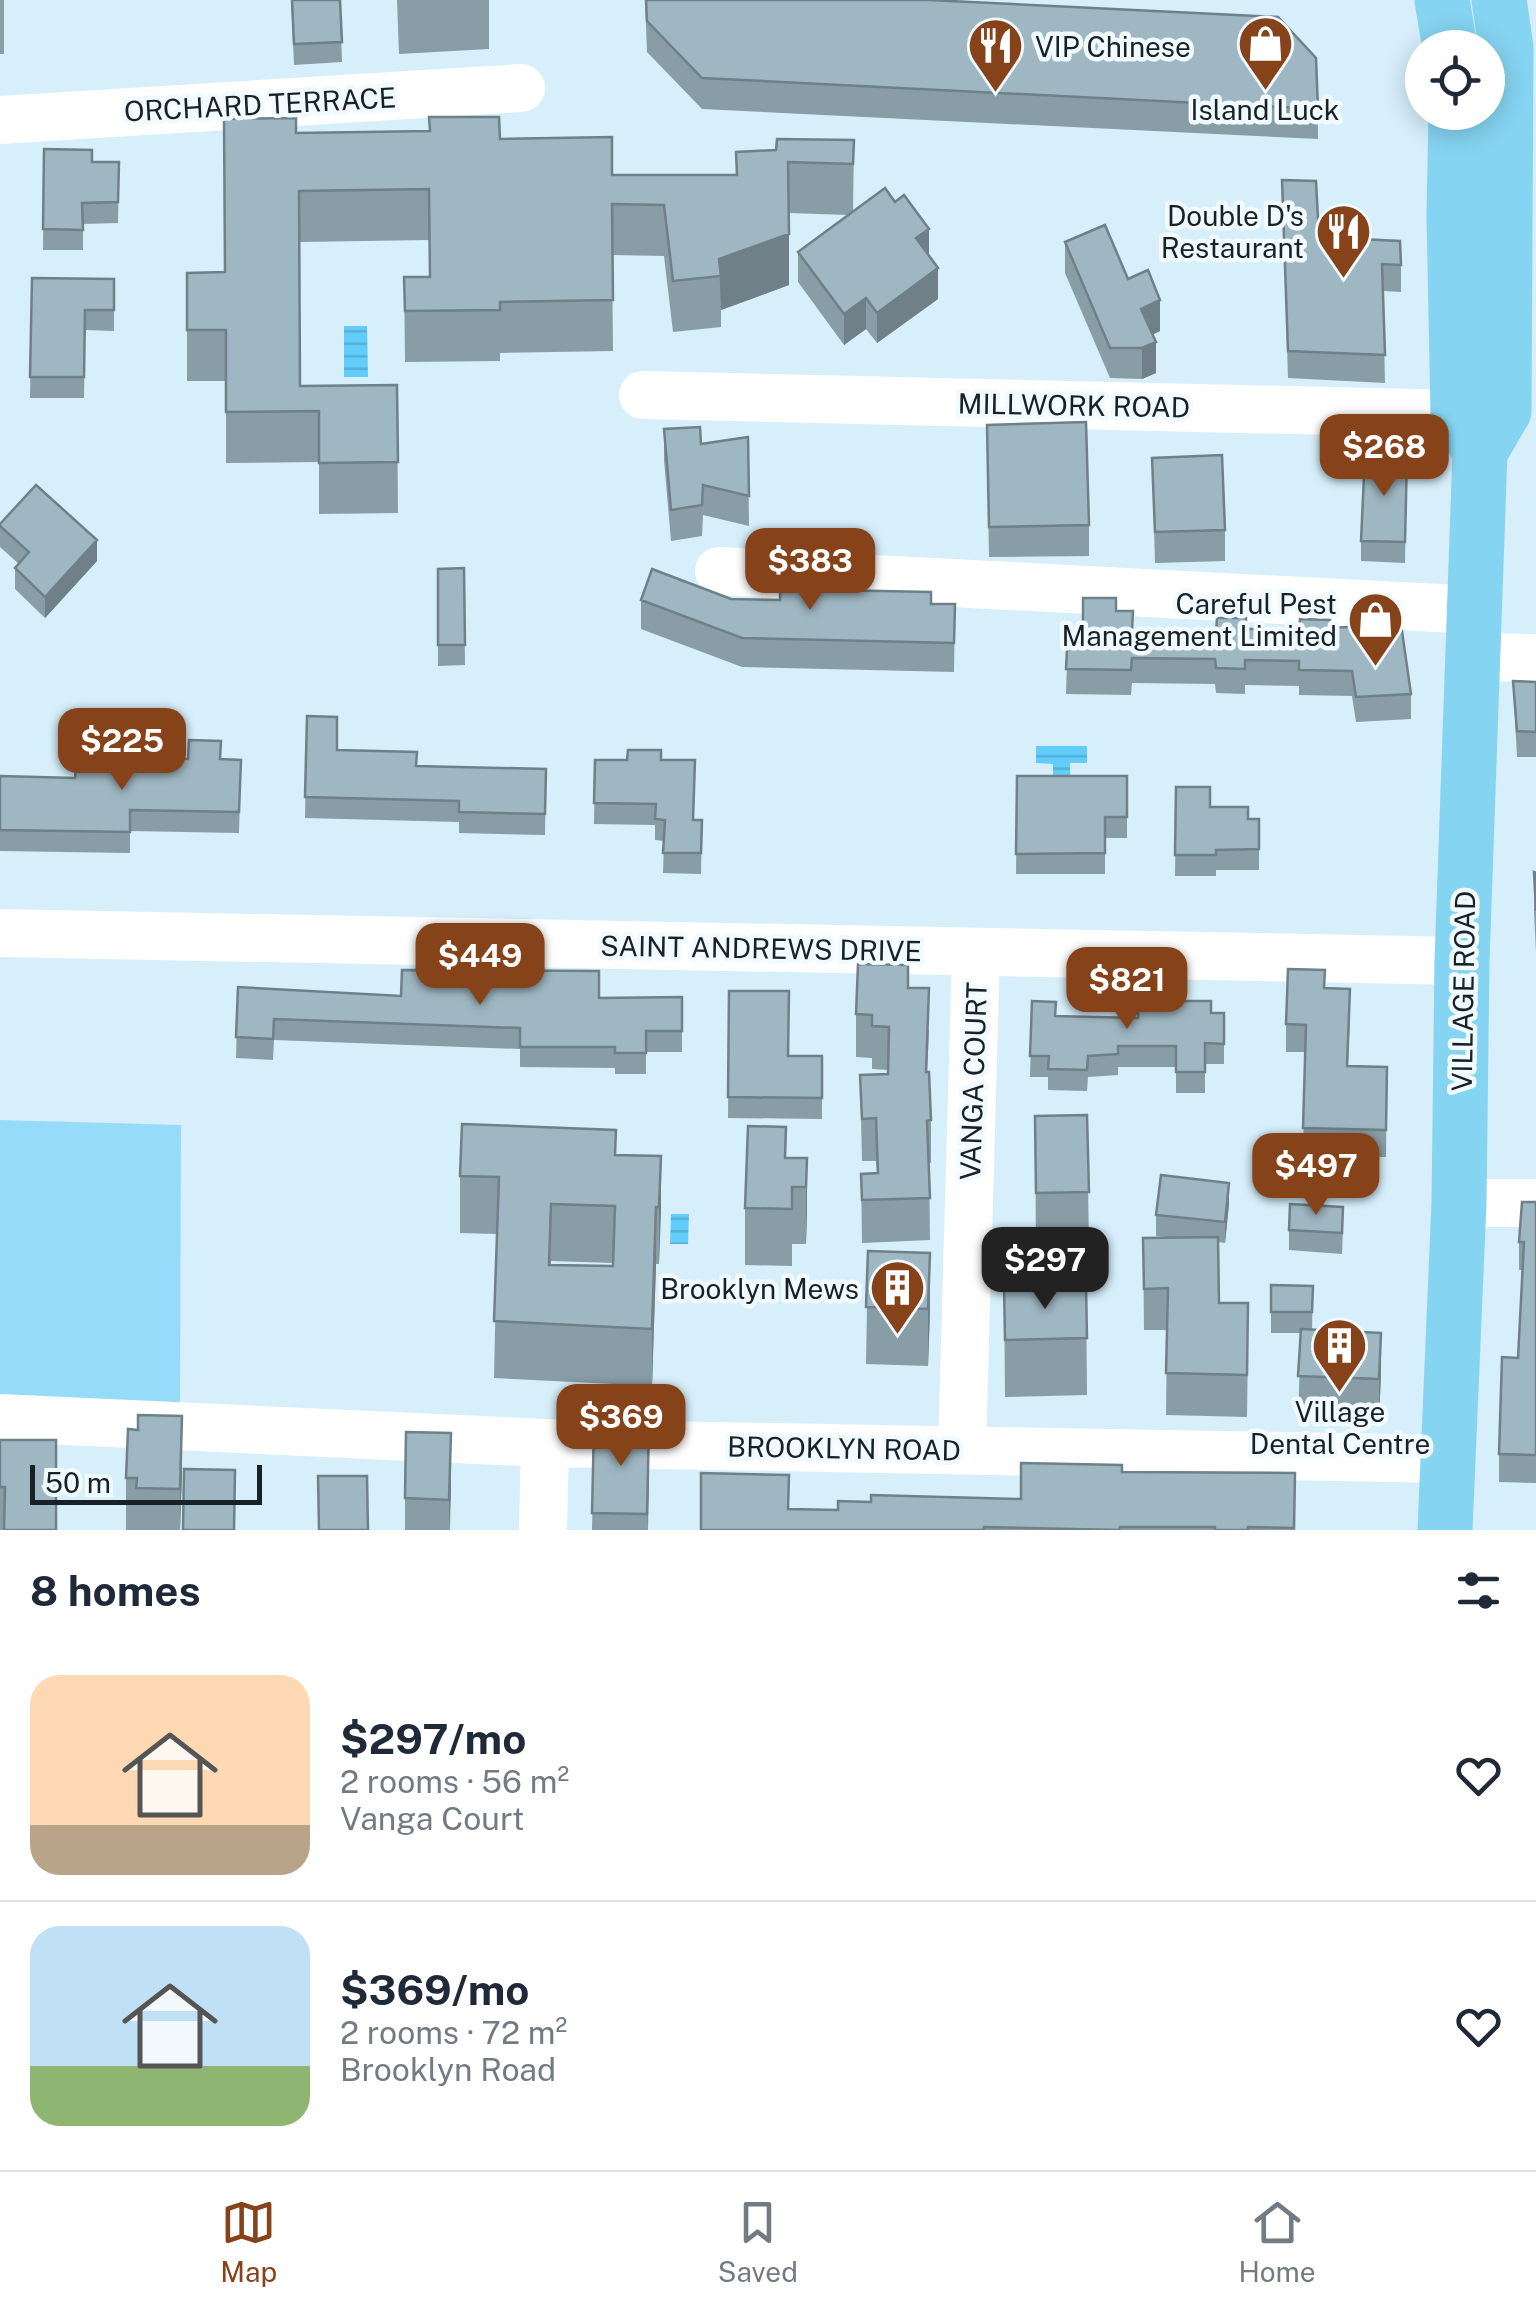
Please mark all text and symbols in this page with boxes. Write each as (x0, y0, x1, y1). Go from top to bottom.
shop icon: Island Luck (1235, 13, 1295, 92)
restaurant icon: VIP Chinese (966, 16, 1026, 95)
place label: VIP Chinese (1035, 30, 1191, 63)
map controls (1405, 30, 1505, 130)
button: locate (1405, 30, 1505, 130)
street label: ORCHARD TERRACE (123, 80, 397, 128)
place label: Island Luck (1191, 93, 1339, 126)
place label: Double D's Restaurant (1161, 199, 1304, 264)
restaurant icon: Double D's Restaurant (1313, 201, 1373, 280)
street label: MILLWORK ROAD (958, 386, 1190, 424)
pin: $268 (1325, 414, 1443, 499)
text: $268 (1342, 428, 1426, 465)
pin: $383 (751, 528, 869, 613)
text: $383 (767, 542, 853, 579)
place label: Careful Pest Management Limited (1062, 587, 1337, 652)
shop icon: Careful Pest Management Limited (1346, 589, 1406, 668)
pin: $225 (63, 708, 181, 793)
text: $225 (80, 722, 164, 759)
street label: VILLAGE ROAD (1445, 890, 1481, 1092)
pin: $449 (421, 923, 539, 1008)
street label: SAINT ANDREWS DRIVE (600, 929, 922, 967)
text: $449 (438, 937, 522, 974)
pin: $821 (1068, 947, 1186, 1032)
text: $821 (1088, 961, 1166, 998)
street label: VANGA COURT (953, 981, 993, 1181)
pin: $497 (1257, 1133, 1375, 1218)
text: $497 (1274, 1147, 1358, 1184)
pin: $297 (986, 1227, 1104, 1312)
text: $297 (1004, 1241, 1086, 1278)
building icon: Brooklyn Mews (868, 1258, 928, 1337)
place label: Brooklyn Mews (660, 1272, 859, 1305)
building icon: Village Dental Centre (1310, 1315, 1370, 1394)
pin: $369 (562, 1384, 680, 1469)
place label: Village Dental Centre (1250, 1395, 1430, 1460)
text: $369 (578, 1398, 664, 1435)
street label: BROOKLYN ROAD (727, 1429, 961, 1467)
scale bar (30, 1460, 262, 1504)
text: 50 m (45, 1466, 111, 1499)
icon: filters (1451, 1563, 1506, 1618)
text: 8 homes (30, 1566, 201, 1615)
text: $297/mo (340, 1714, 526, 1763)
icon: home (110, 1715, 230, 1835)
icon: heart (1451, 1748, 1506, 1803)
text: 2 rooms · 56 m² (340, 1763, 569, 1800)
text: Vanga Court (340, 1800, 525, 1837)
text: $369/mo (340, 1965, 529, 2014)
icon: home (110, 1966, 230, 2086)
icon: heart (1451, 1999, 1506, 2054)
text: 2 rooms · 72 m² (340, 2014, 567, 2051)
text: Brooklyn Road (340, 2051, 556, 2088)
tab: Map (220, 2195, 277, 2288)
tab: Saved (718, 2195, 798, 2288)
tab: Home (1238, 2195, 1316, 2288)

